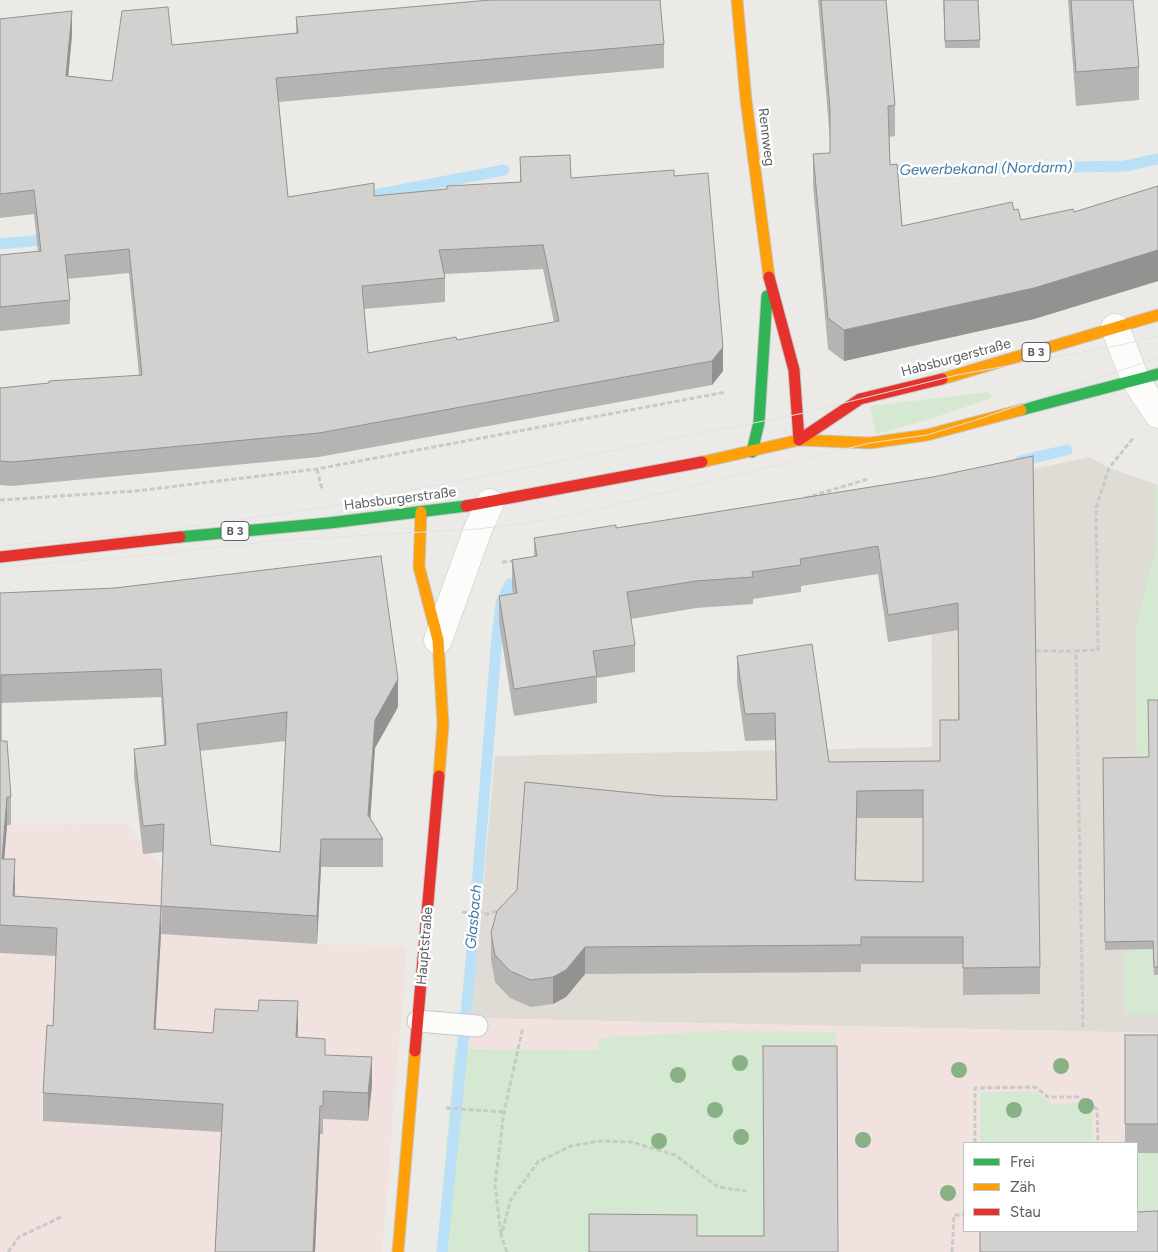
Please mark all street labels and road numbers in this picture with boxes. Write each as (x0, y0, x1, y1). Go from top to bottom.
street label: Rennweg (754, 107, 778, 167)
street label: Habsburgerstraße (899, 335, 1013, 381)
road number: B 3 (1022, 342, 1050, 362)
street label: Habsburgerstraße (343, 484, 457, 514)
road number: B 3 (221, 522, 249, 540)
street label: Hauptstraße (413, 906, 437, 986)

